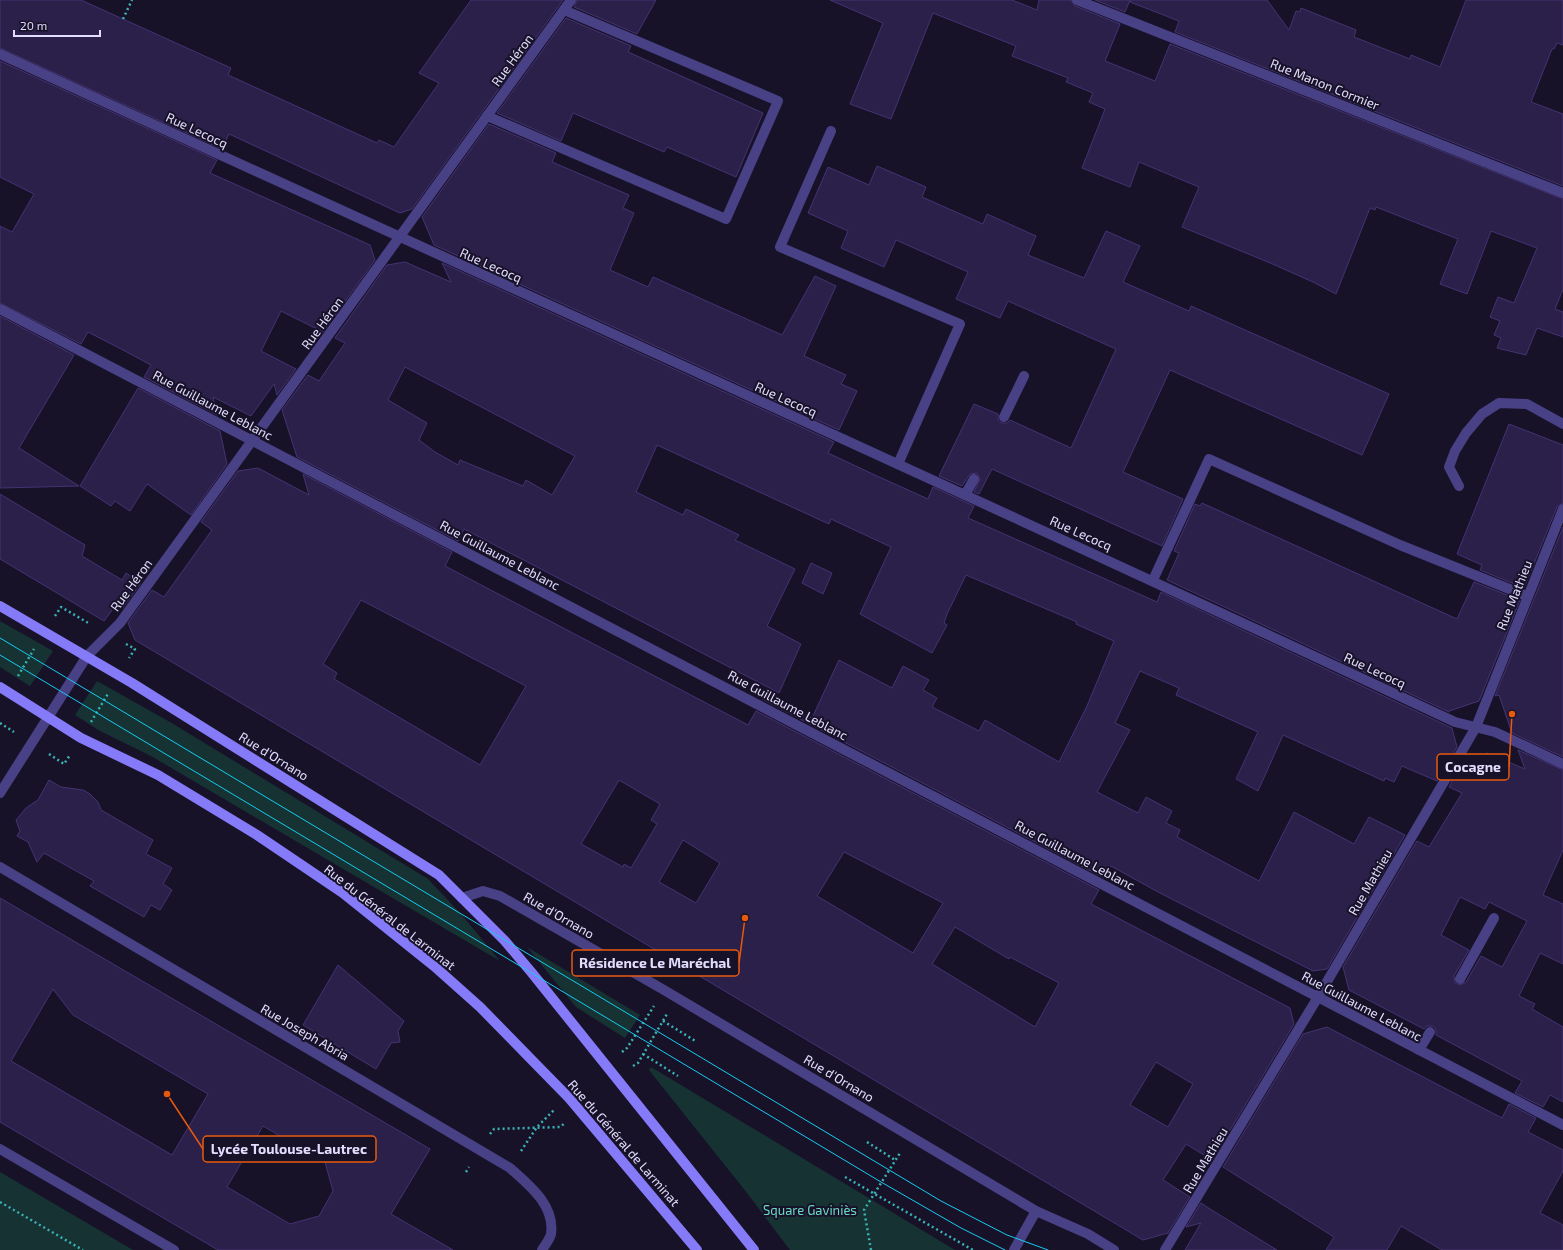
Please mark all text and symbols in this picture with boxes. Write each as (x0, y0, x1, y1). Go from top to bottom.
scale bar (14, 12, 100, 38)
text: 20 m (20, 18, 47, 32)
street label: Rue Héron (488, 31, 536, 89)
street label: Rue Manon Cormier (1268, 55, 1382, 113)
street label: Rue Lecocq (164, 109, 230, 151)
street label: Rue Lecocq (457, 244, 525, 286)
street label: Rue Héron (298, 294, 346, 352)
street label: Rue Guillaume Leblanc (150, 367, 276, 443)
street label: Rue Lecocq (752, 378, 820, 420)
street label: Rue Lecocq (1047, 512, 1115, 554)
street label: Rue Guillaume Leblanc (437, 517, 563, 593)
street label: Rue Héron (107, 556, 155, 614)
street label: Rue Mathieu (1493, 558, 1535, 632)
street label: Rue Lecocq (1342, 649, 1408, 691)
street label: Rue Guillaume Leblanc (725, 667, 851, 743)
street label: Rue d'Ornano (236, 728, 312, 784)
callout: Cocagne (1437, 754, 1509, 780)
text: Cocagne (1445, 758, 1501, 775)
street label: Rue Guillaume Leblanc (1012, 817, 1138, 893)
street label: Rue Mathieu (1345, 846, 1395, 918)
street label: Rue du Général de Larminat (321, 861, 459, 973)
street label: Rue d'Ornano (521, 888, 597, 942)
callout: Résidence Le Maréchal (572, 950, 739, 976)
text: Résidence Le Maréchal (579, 954, 731, 971)
street label: Rue Guillaume Leblanc (1299, 968, 1425, 1044)
street label: Rue Joseph Abria (258, 1000, 352, 1064)
street label: Rue d'Ornano (801, 1051, 877, 1105)
street label: Rue du Général de Larminat (565, 1077, 683, 1209)
street label: Rue Mathieu (1179, 1124, 1231, 1196)
callout: Lycée Toulouse-Lautrec (203, 1136, 376, 1162)
text: Lycée Toulouse-Lautrec (211, 1140, 367, 1157)
park label: Square Gaviniès (763, 1202, 857, 1218)

